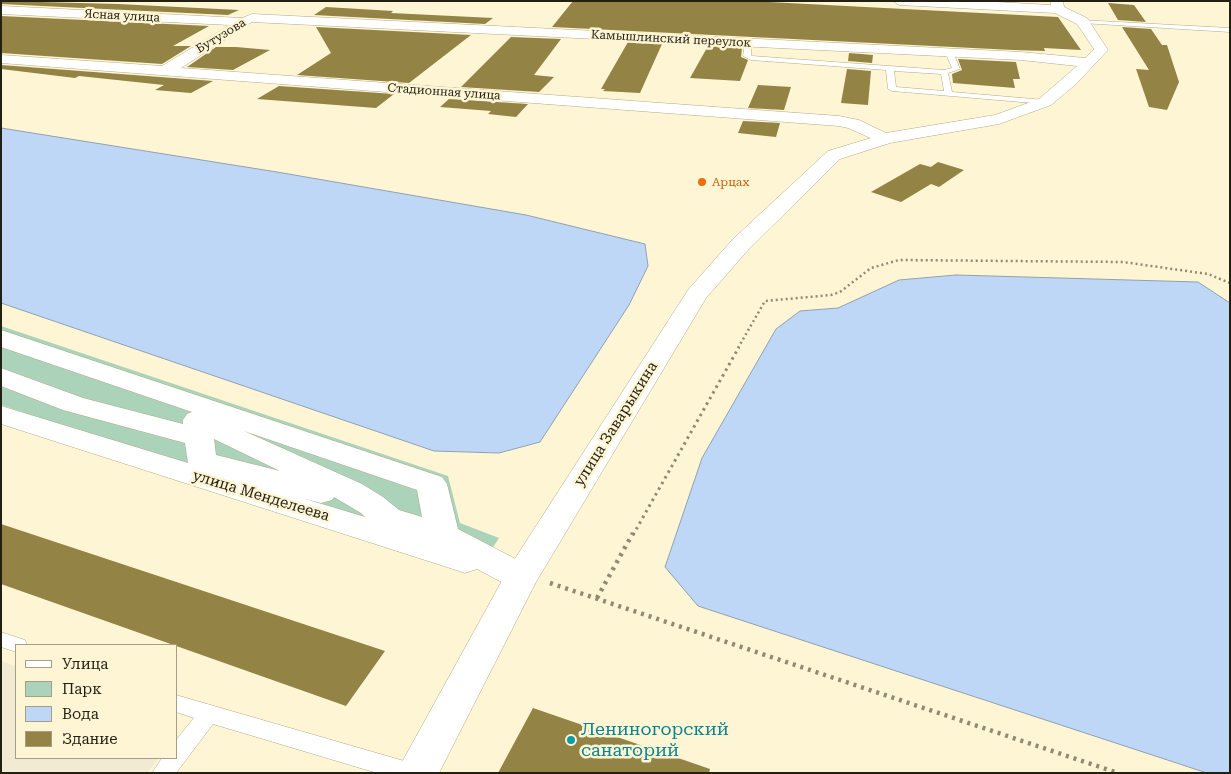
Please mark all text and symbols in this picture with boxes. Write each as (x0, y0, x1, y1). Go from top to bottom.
street label: Ясная улица (84, 7, 160, 25)
street label: Бутузова (194, 16, 248, 56)
street label: Камышлинский переулок (590, 28, 752, 50)
street label: Стадионная улица (387, 81, 501, 103)
place label: Арцах (712, 175, 749, 189)
marker: Арцах (696, 176, 708, 188)
street label: улица Заварыкина (570, 358, 662, 490)
street label: улица Менделеева (190, 467, 332, 525)
legend (15, 644, 178, 759)
text: Улица (62, 655, 108, 673)
text: Парк (62, 680, 102, 698)
text: Вода (62, 705, 99, 723)
place label: Лениногорский санаторий (581, 719, 729, 762)
text: Здание (62, 730, 118, 748)
marker: Лениногорский санаторий (565, 734, 577, 746)

